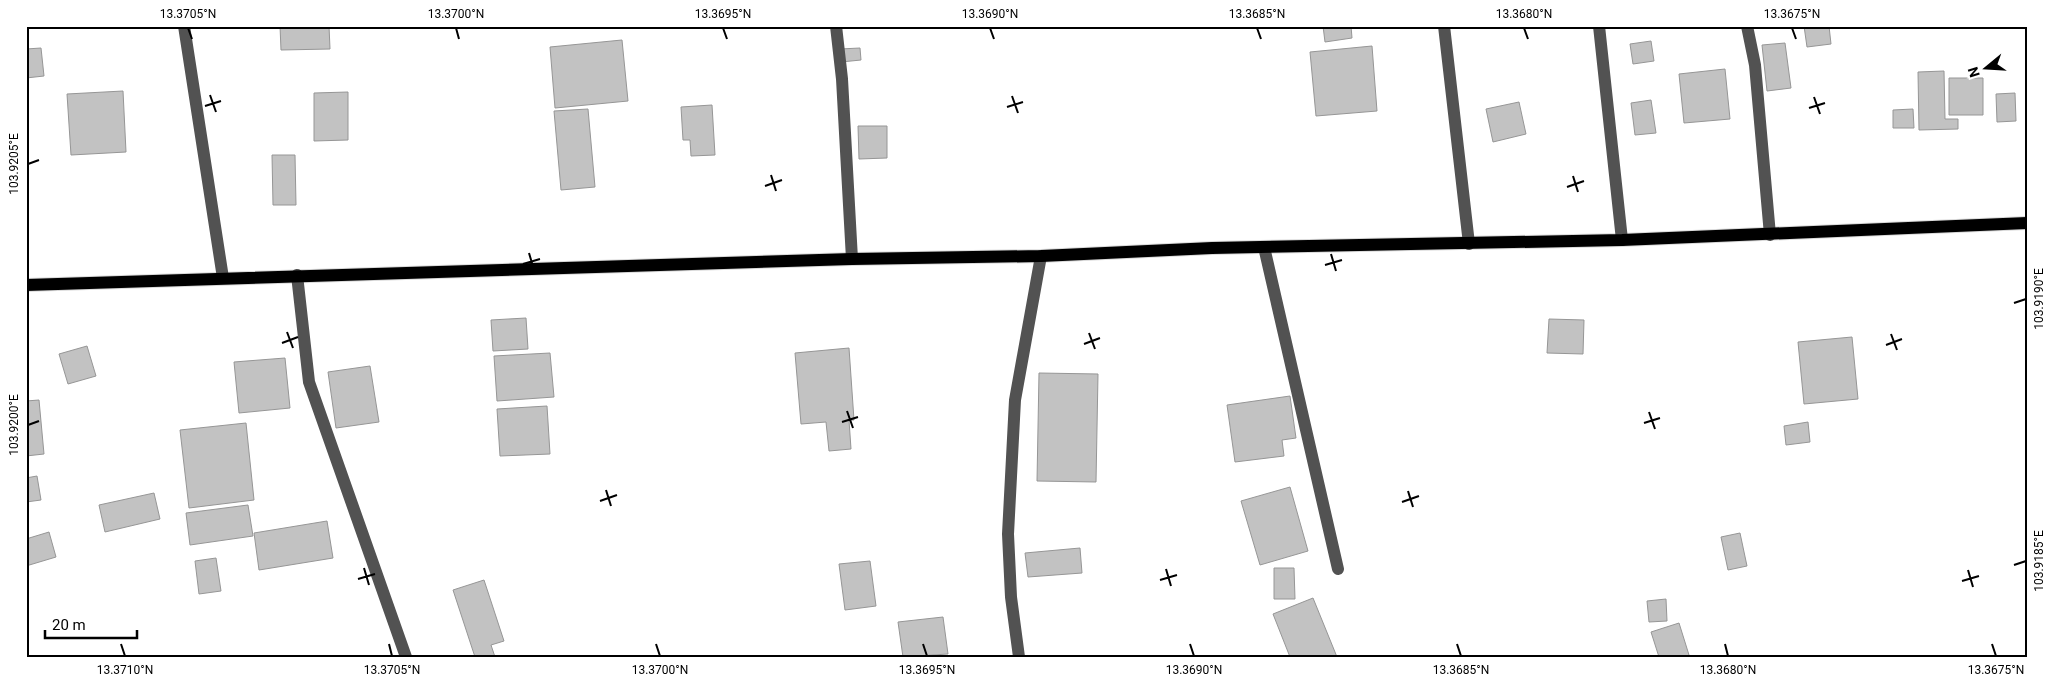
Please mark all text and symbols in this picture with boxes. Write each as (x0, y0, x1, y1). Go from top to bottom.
text: 13.3705°N (160, 7, 216, 21)
text: 13.3700°N (428, 7, 484, 21)
text: 13.3695°N (695, 7, 751, 21)
text: 13.3690°N (962, 7, 1018, 21)
text: 13.3685°N (1229, 7, 1285, 21)
text: 13.3680°N (1496, 7, 1552, 21)
text: 13.3675°N (1764, 7, 1820, 21)
north arrow (1960, 42, 2010, 92)
text: N (1964, 65, 1983, 79)
text: 103.9205°E (7, 133, 21, 195)
text: 103.9190°E (2032, 268, 2046, 330)
text: 103.9200°E (7, 394, 21, 456)
text: 103.9185°E (2032, 530, 2046, 592)
scale bar (45, 608, 138, 640)
text: 20 m (52, 616, 86, 634)
text: 13.3710°N (97, 663, 153, 677)
text: 13.3705°N (364, 663, 420, 677)
text: 13.3700°N (632, 663, 688, 677)
text: 13.3695°N (899, 663, 955, 677)
text: 13.3690°N (1166, 663, 1222, 677)
text: 13.3685°N (1433, 663, 1489, 677)
text: 13.3680°N (1700, 663, 1756, 677)
text: 13.3675°N (1968, 663, 2024, 677)

